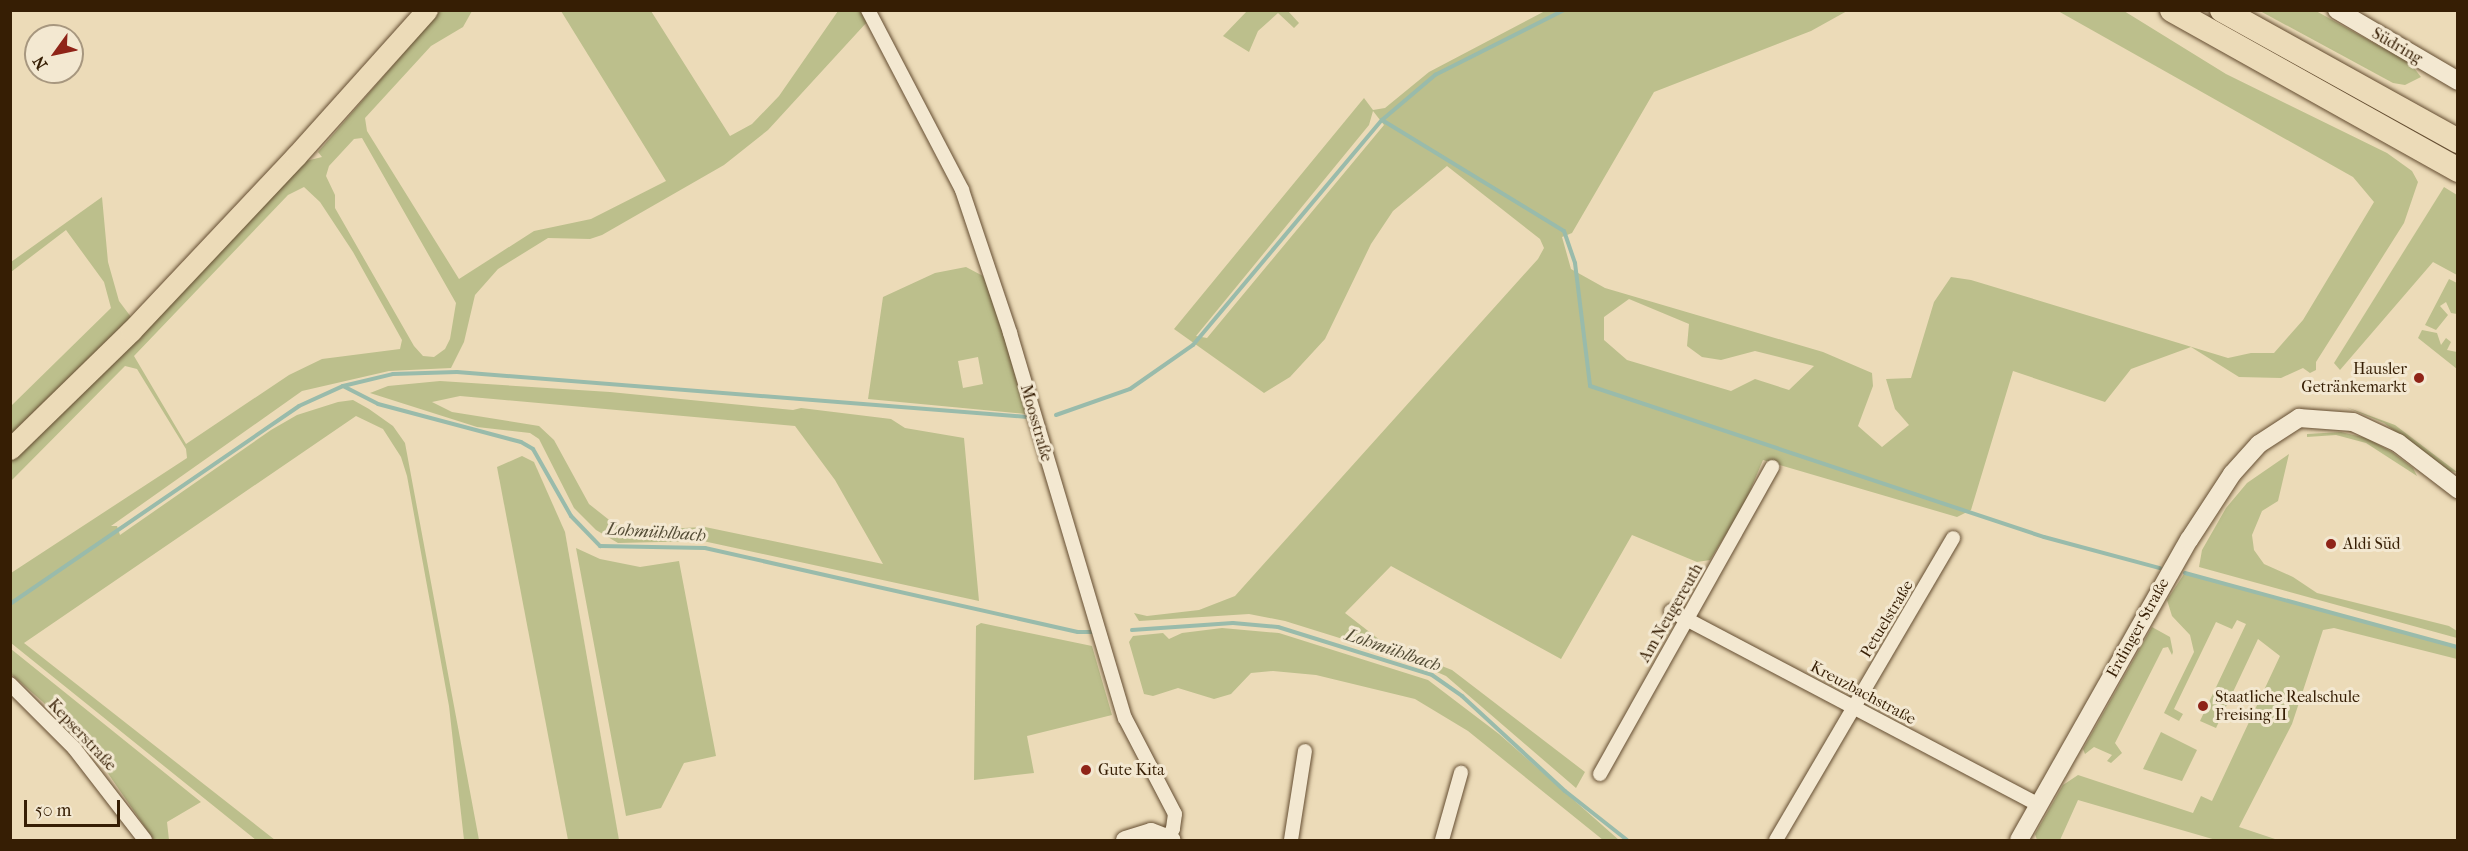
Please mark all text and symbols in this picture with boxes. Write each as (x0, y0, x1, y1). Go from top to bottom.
north arrow (24, 24, 84, 84)
street label: Südring (2368, 24, 2426, 68)
text: N (29, 53, 51, 73)
place label: Hausler Getränkemarkt (2301, 359, 2407, 397)
marker: Hausler Getränkemarkt (2412, 371, 2426, 385)
street label: Moosstraße (1016, 382, 1056, 464)
water label: Lohmühlbach (606, 519, 706, 547)
place label: Aldi Süd (2343, 534, 2400, 554)
marker: Aldi Süd (2324, 537, 2338, 551)
street label: Am Neugereuth (1635, 560, 1707, 666)
street label: Erdinger Straße (2103, 575, 2173, 681)
street label: Petuelstraße (1856, 577, 1918, 661)
water label: Lohmühlbach (1342, 625, 1444, 677)
street label: Kreuzbachstraße (1807, 657, 1919, 729)
place label: Staatliche Realschule Freising II (2215, 687, 2360, 725)
street label: Kepserstraße (44, 695, 120, 775)
marker: Staatliche Realschule Freising II (2196, 699, 2210, 713)
place label: Gute Kita (1098, 760, 1165, 780)
marker: Gute Kita (1079, 763, 1093, 777)
scale bar (27, 788, 123, 826)
text: 50 m (35, 800, 71, 821)

